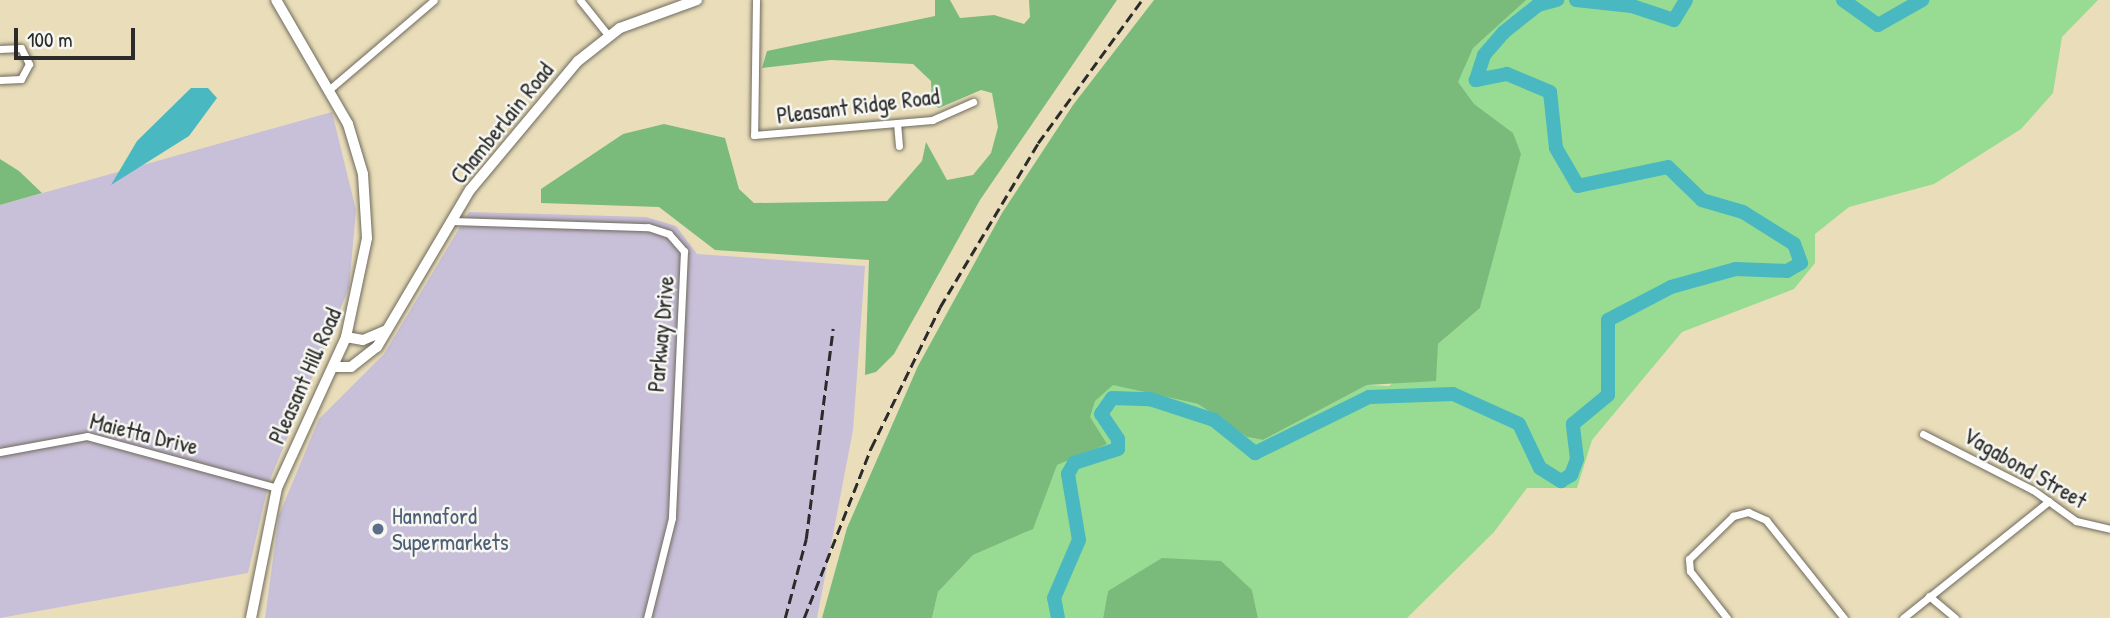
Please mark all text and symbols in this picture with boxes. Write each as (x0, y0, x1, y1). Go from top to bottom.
scale bar (18, 14, 138, 58)
text: 100 m (27, 25, 73, 54)
street label: Chamberlain Road (445, 57, 559, 189)
street label: Pleasant Ridge Road (775, 82, 941, 130)
street label: Parkway Drive (642, 275, 680, 393)
street label: Pleasant Hill Road (263, 304, 347, 448)
street label: Maietta Drive (87, 407, 201, 461)
street label: Vagabond Street (1958, 422, 2092, 514)
place label: Hannaford Supermarkets (392, 502, 509, 556)
marker: Hannaford Supermarkets (370, 521, 386, 537)

